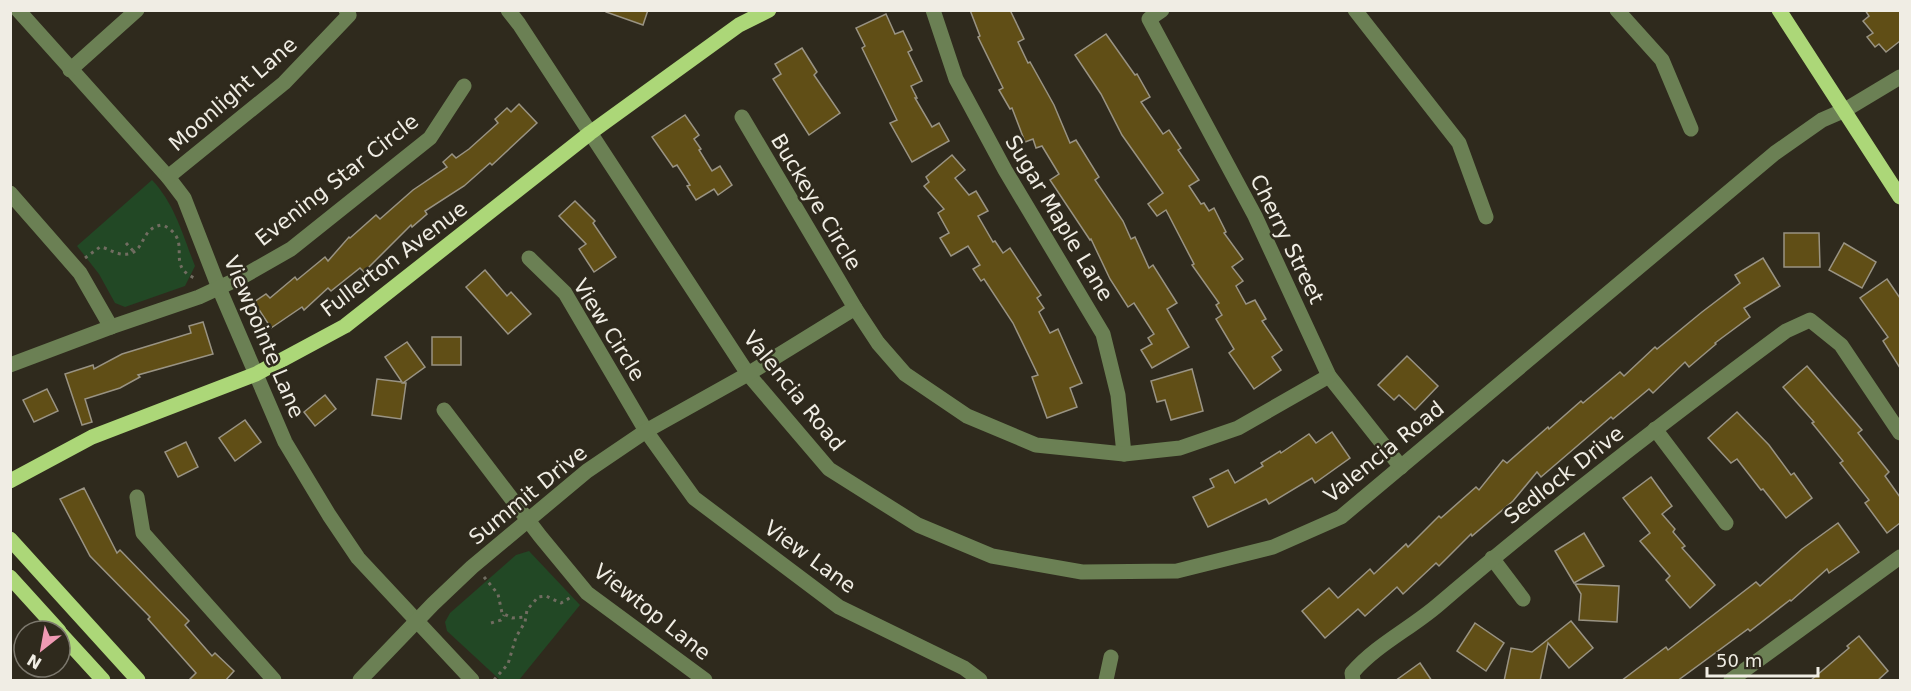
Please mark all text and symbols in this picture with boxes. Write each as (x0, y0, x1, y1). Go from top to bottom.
street label: Moonlight Lane (164, 32, 302, 156)
street label: Evening Star Circle (251, 109, 423, 251)
street label: Buckeye Circle (766, 130, 866, 274)
street label: Sugar Maple Lane (1000, 131, 1118, 305)
street label: Cherry Street (1245, 171, 1329, 307)
street label: Fullerton Avenue (316, 196, 472, 322)
street label: Viewpointe Lane (219, 252, 309, 422)
street label: View Circle (568, 275, 650, 385)
street label: Valencia Road (738, 326, 850, 456)
street label: Valencia Road (1319, 396, 1449, 508)
street label: Sedlock Drive (1500, 421, 1628, 529)
street label: Summit Drive (464, 440, 592, 550)
street label: View Lane (760, 516, 860, 598)
street label: Viewtop Lane (589, 559, 715, 665)
north arrow (12, 619, 72, 679)
scale bar (1707, 640, 1818, 678)
text: N (24, 650, 45, 673)
text: 50 m (1716, 650, 1762, 671)

